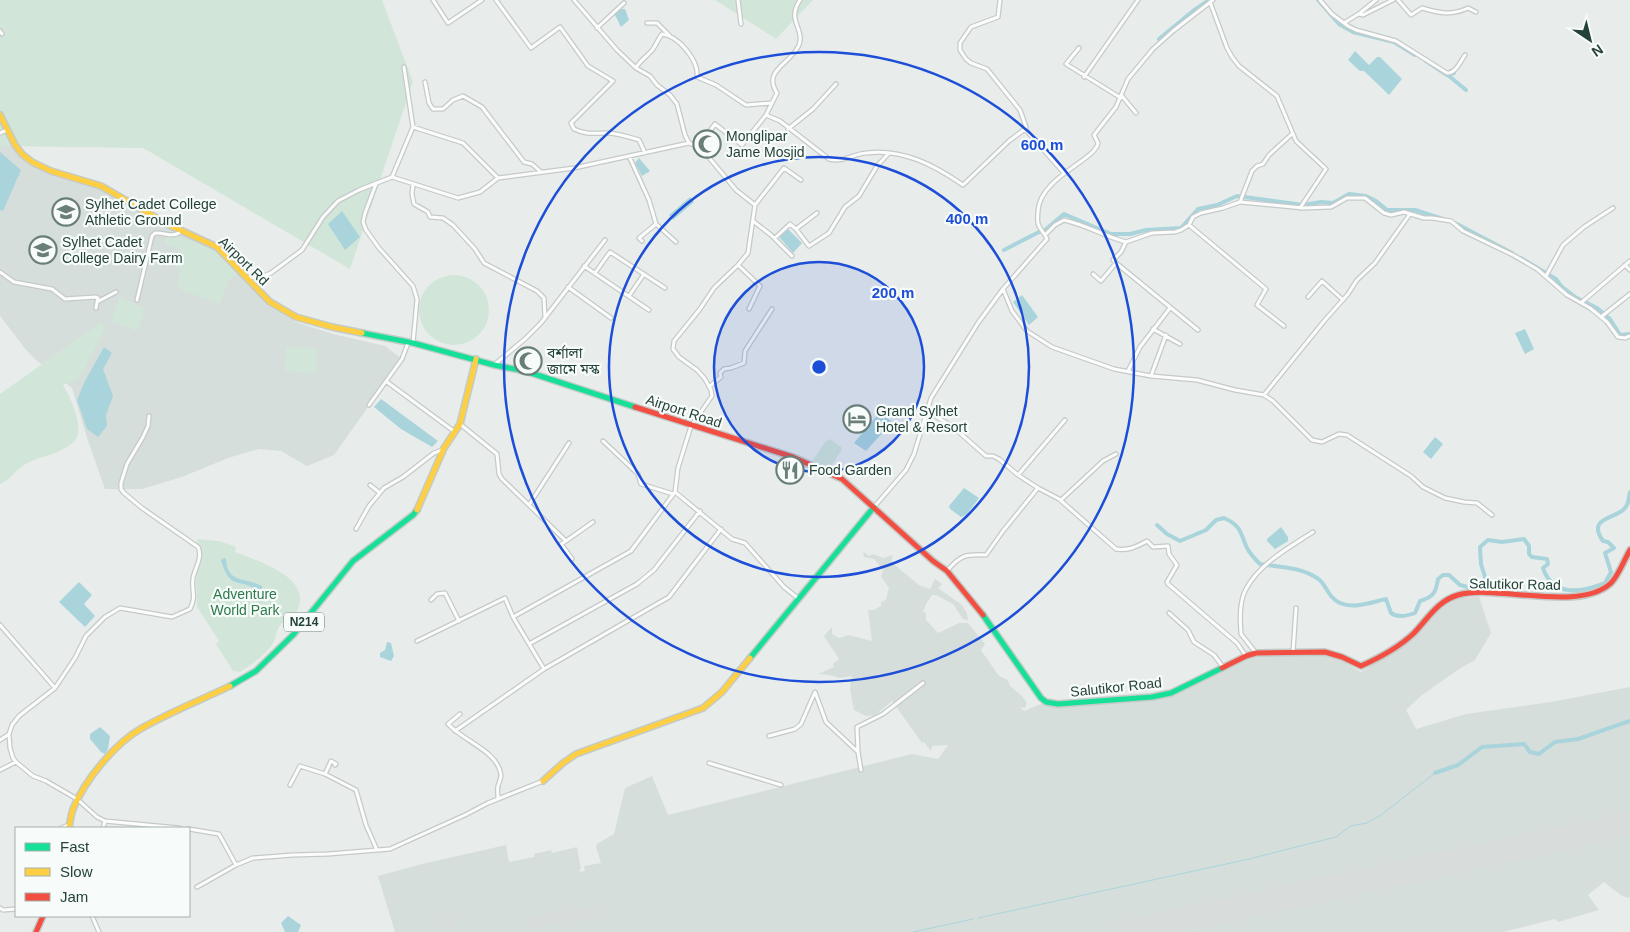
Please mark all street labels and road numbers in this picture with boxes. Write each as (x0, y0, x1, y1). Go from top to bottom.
street label: Airport Rd (216, 233, 272, 289)
street label: Airport Road (644, 391, 724, 431)
street label: Salutikor Road (1469, 575, 1561, 593)
road number: N214 (284, 612, 324, 632)
street label: Salutikor Road (1070, 674, 1162, 700)

